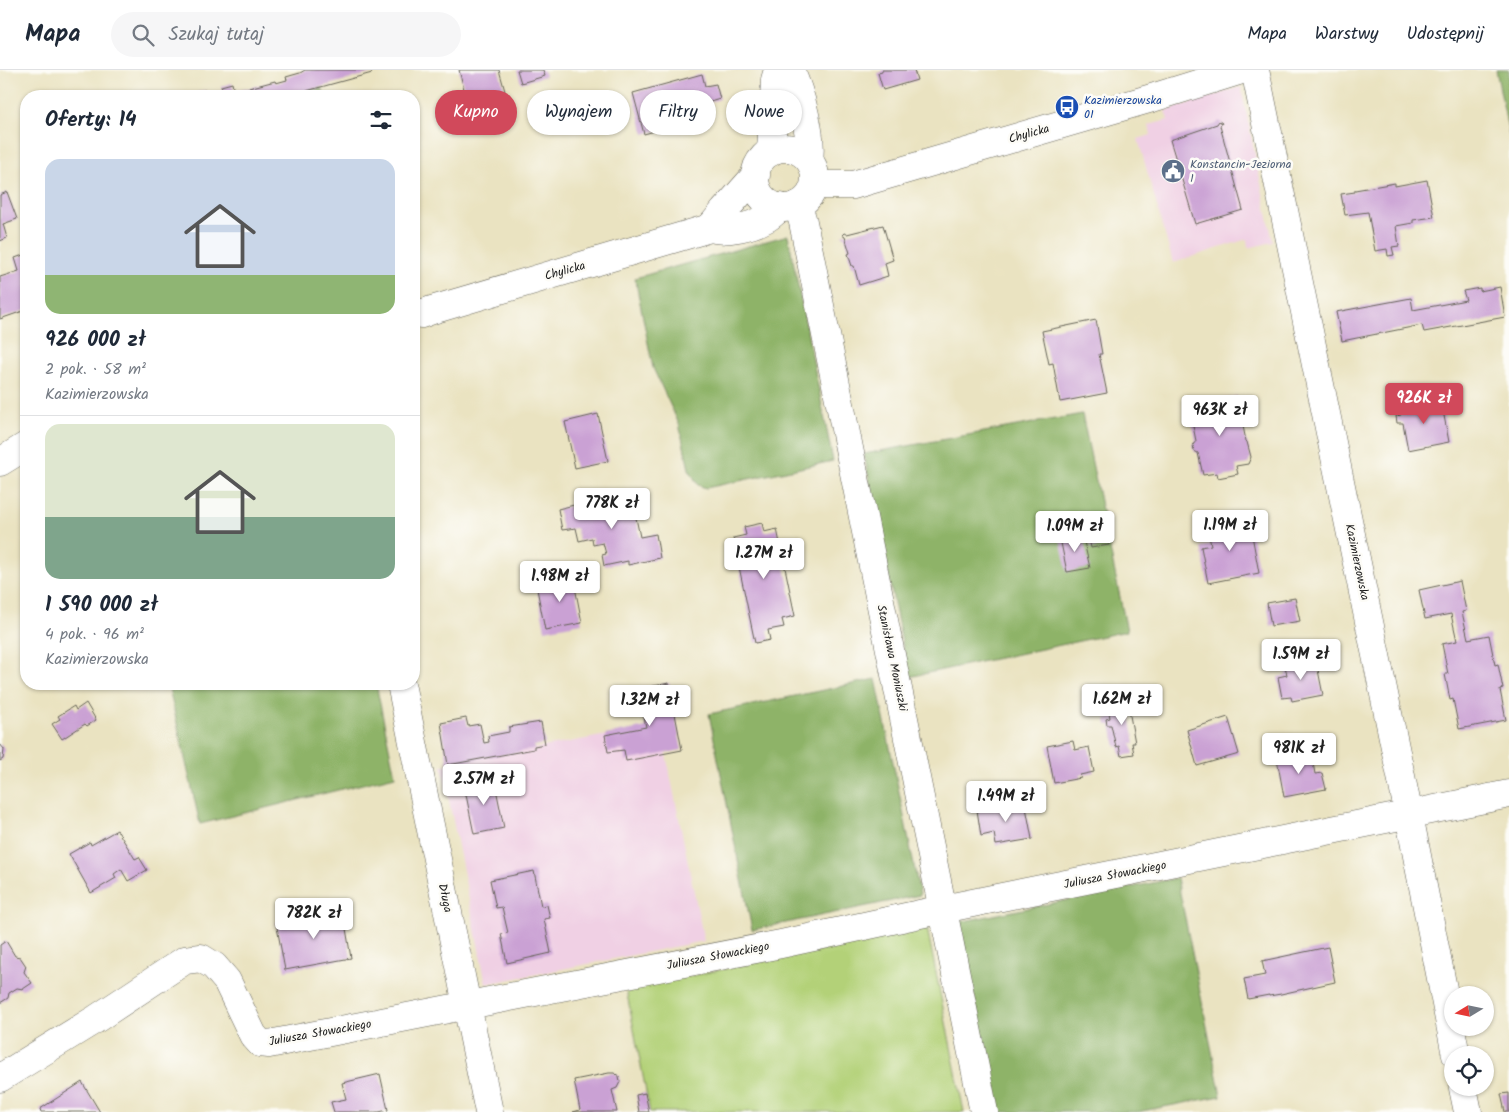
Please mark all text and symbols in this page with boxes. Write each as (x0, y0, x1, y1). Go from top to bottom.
search box (111, 12, 461, 57)
text: Mapa (25, 15, 81, 54)
text: Szukaj tutaj (169, 20, 264, 50)
text: Mapa (1247, 20, 1287, 49)
text: Warstwy (1315, 20, 1379, 49)
text: Udostępnij (1407, 20, 1484, 49)
icon: search (129, 21, 157, 49)
chip: Kupno (435, 90, 517, 135)
chip: Wynajem (527, 90, 630, 135)
chip: Filtry (640, 90, 716, 135)
chip: Nowe (726, 90, 802, 135)
place label: Kazimierzowska 01 (1084, 91, 1162, 124)
bus stop icon: Kazimierzowska 01 (1054, 94, 1080, 120)
text: Oferty: 14 (45, 104, 136, 137)
icon: filters (367, 106, 395, 134)
street label: Chylicka (1006, 119, 1052, 149)
place label: Konstancin-Jeziorna 1 (1190, 155, 1292, 188)
public building icon: Konstancin-Jeziorna 1 (1160, 158, 1186, 184)
icon: home (175, 191, 265, 281)
street label: Chylicka (542, 256, 588, 286)
text: 926 000 zł (45, 324, 146, 357)
text: 2 pok. · 58 m² (45, 357, 146, 382)
text: Kazimierzowska (45, 382, 149, 407)
pin: 926K zł (1378, 382, 1470, 425)
text: 926K zł (1396, 386, 1452, 411)
pin: 963K zł (1174, 394, 1266, 437)
text: 963K zł (1192, 398, 1248, 423)
icon: home (175, 457, 265, 547)
pin: 778K zł (566, 488, 658, 530)
text: 778K zł (585, 491, 639, 516)
pin: 1.09M zł (1023, 510, 1127, 553)
pin: 1.19M zł (1178, 510, 1282, 552)
text: 1.19M zł (1203, 513, 1257, 538)
text: 1.09M zł (1047, 514, 1104, 539)
street label: Kazimierzowska (1340, 522, 1374, 602)
pin: 1.27M zł (712, 538, 816, 580)
text: 1.27M zł (735, 541, 793, 566)
pin: 1.98M zł (508, 560, 612, 603)
text: 1.98M zł (531, 564, 589, 589)
text: 1 590 000 zł (45, 589, 158, 622)
street label: Stanisława Moniuszki (871, 603, 913, 714)
text: 4 pok. · 96 m² (45, 622, 144, 647)
pin: 1.59M zł (1249, 638, 1353, 681)
text: 1.59M zł (1273, 642, 1329, 667)
text: Kazimierzowska (45, 647, 149, 672)
pin: 1.32M zł (598, 684, 702, 727)
pin: 1.62M zł (1070, 684, 1174, 726)
text: 1.62M zł (1093, 687, 1151, 712)
text: 1.32M zł (621, 688, 679, 713)
pin: 981K zł (1253, 732, 1345, 775)
text: 981K zł (1273, 736, 1325, 761)
pin: 2.57M zł (432, 764, 536, 806)
text: 2.57M zł (454, 767, 514, 792)
pin: 1.49M zł (954, 780, 1058, 823)
text: 1.49M zł (977, 784, 1035, 809)
street label: Juliusza Słowackiego (1062, 856, 1168, 894)
street label: Długa (433, 882, 457, 915)
pin: 782K zł (268, 898, 360, 940)
text: 782K zł (286, 901, 342, 926)
street label: Juliusza Słowackiego (665, 937, 771, 975)
north arrow (1444, 986, 1494, 1036)
map controls (1444, 986, 1494, 1096)
street label: Juliusza Słowackiego (267, 1015, 373, 1051)
button: locate (1444, 1046, 1494, 1096)

